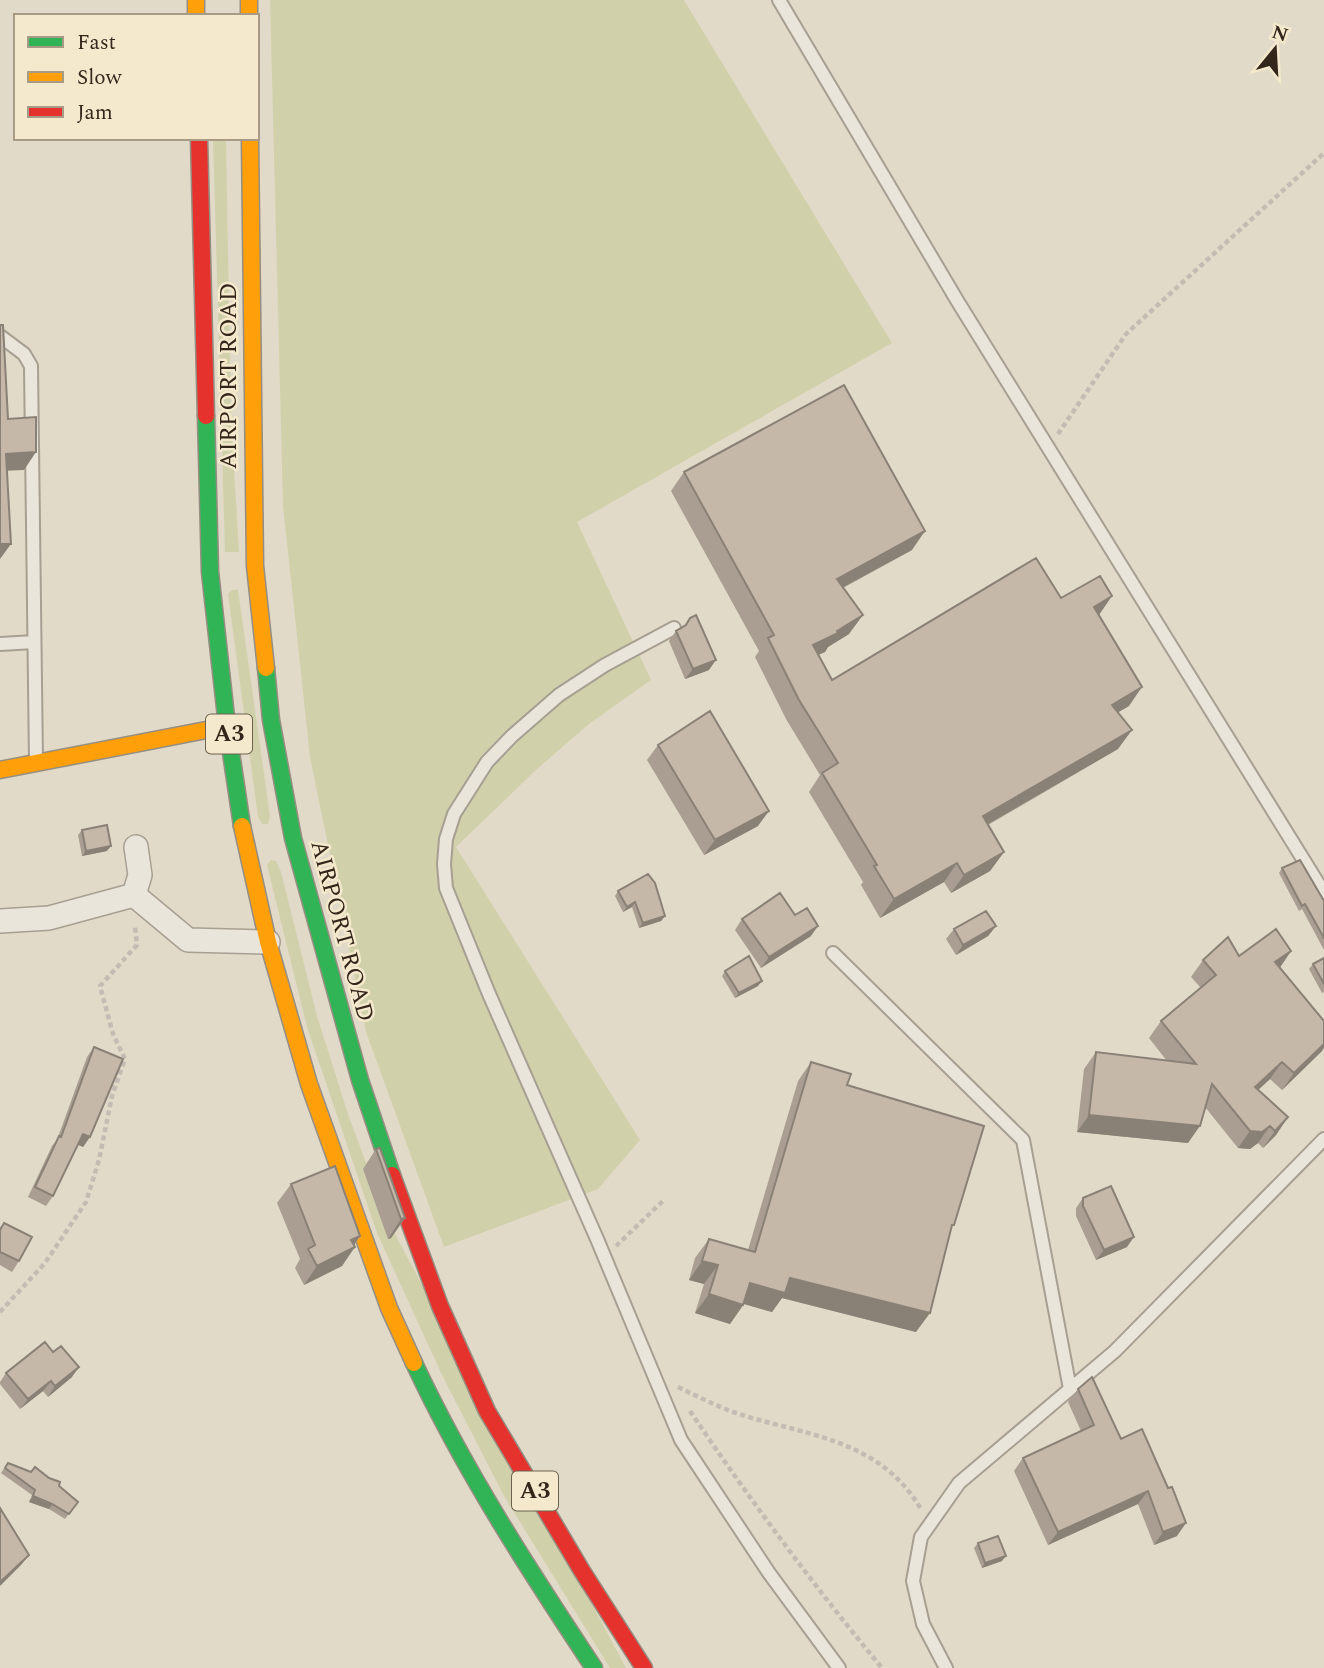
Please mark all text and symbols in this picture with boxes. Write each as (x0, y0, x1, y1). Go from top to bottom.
legend (14, 14, 259, 140)
north arrow (1240, 14, 1310, 84)
text: N (1268, 18, 1292, 50)
text: Fast (77, 27, 116, 59)
text: Slow (77, 62, 123, 94)
text: Jam (77, 97, 113, 129)
street label: AIRPORT ROAD (211, 283, 247, 469)
road number: A3 (206, 714, 252, 754)
street label: AIRPORT ROAD (300, 836, 384, 1026)
road number: A3 (512, 1472, 558, 1510)

